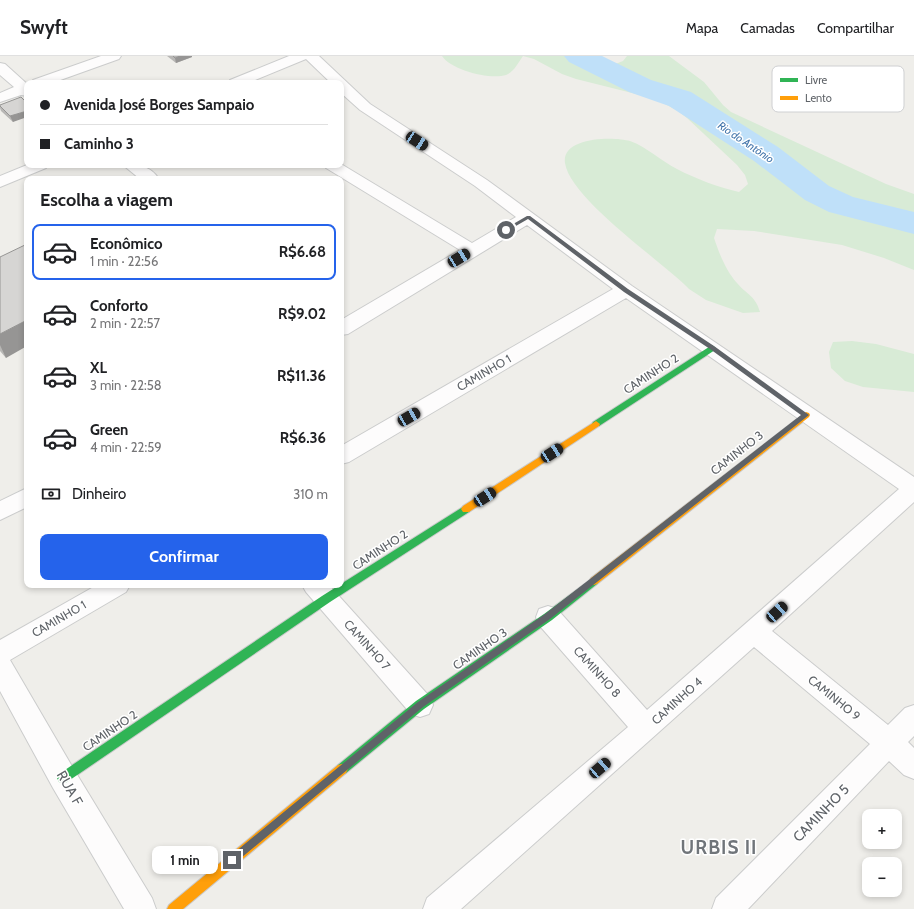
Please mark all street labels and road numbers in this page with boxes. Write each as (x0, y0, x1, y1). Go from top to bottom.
street label: CAMINHO 2 (620, 350, 681, 397)
street label: CAMINHO 1 (454, 351, 514, 394)
street label: CAMINHO 3 (707, 427, 766, 478)
street label: CAMINHO 2 (349, 526, 410, 573)
street label: CAMINHO 1 (29, 597, 89, 640)
street label: CAMINHO 7 (341, 616, 394, 673)
street label: CAMINHO 3 (450, 624, 510, 673)
street label: CAMINHO 8 (570, 643, 624, 700)
street label: CAMINHO 9 (805, 672, 864, 723)
street label: CAMINHO 4 (648, 674, 705, 727)
street label: CAMINHO 2 (80, 707, 140, 754)
street label: RUA F (53, 767, 87, 809)
street label: CAMINHO 5 (789, 780, 853, 846)

